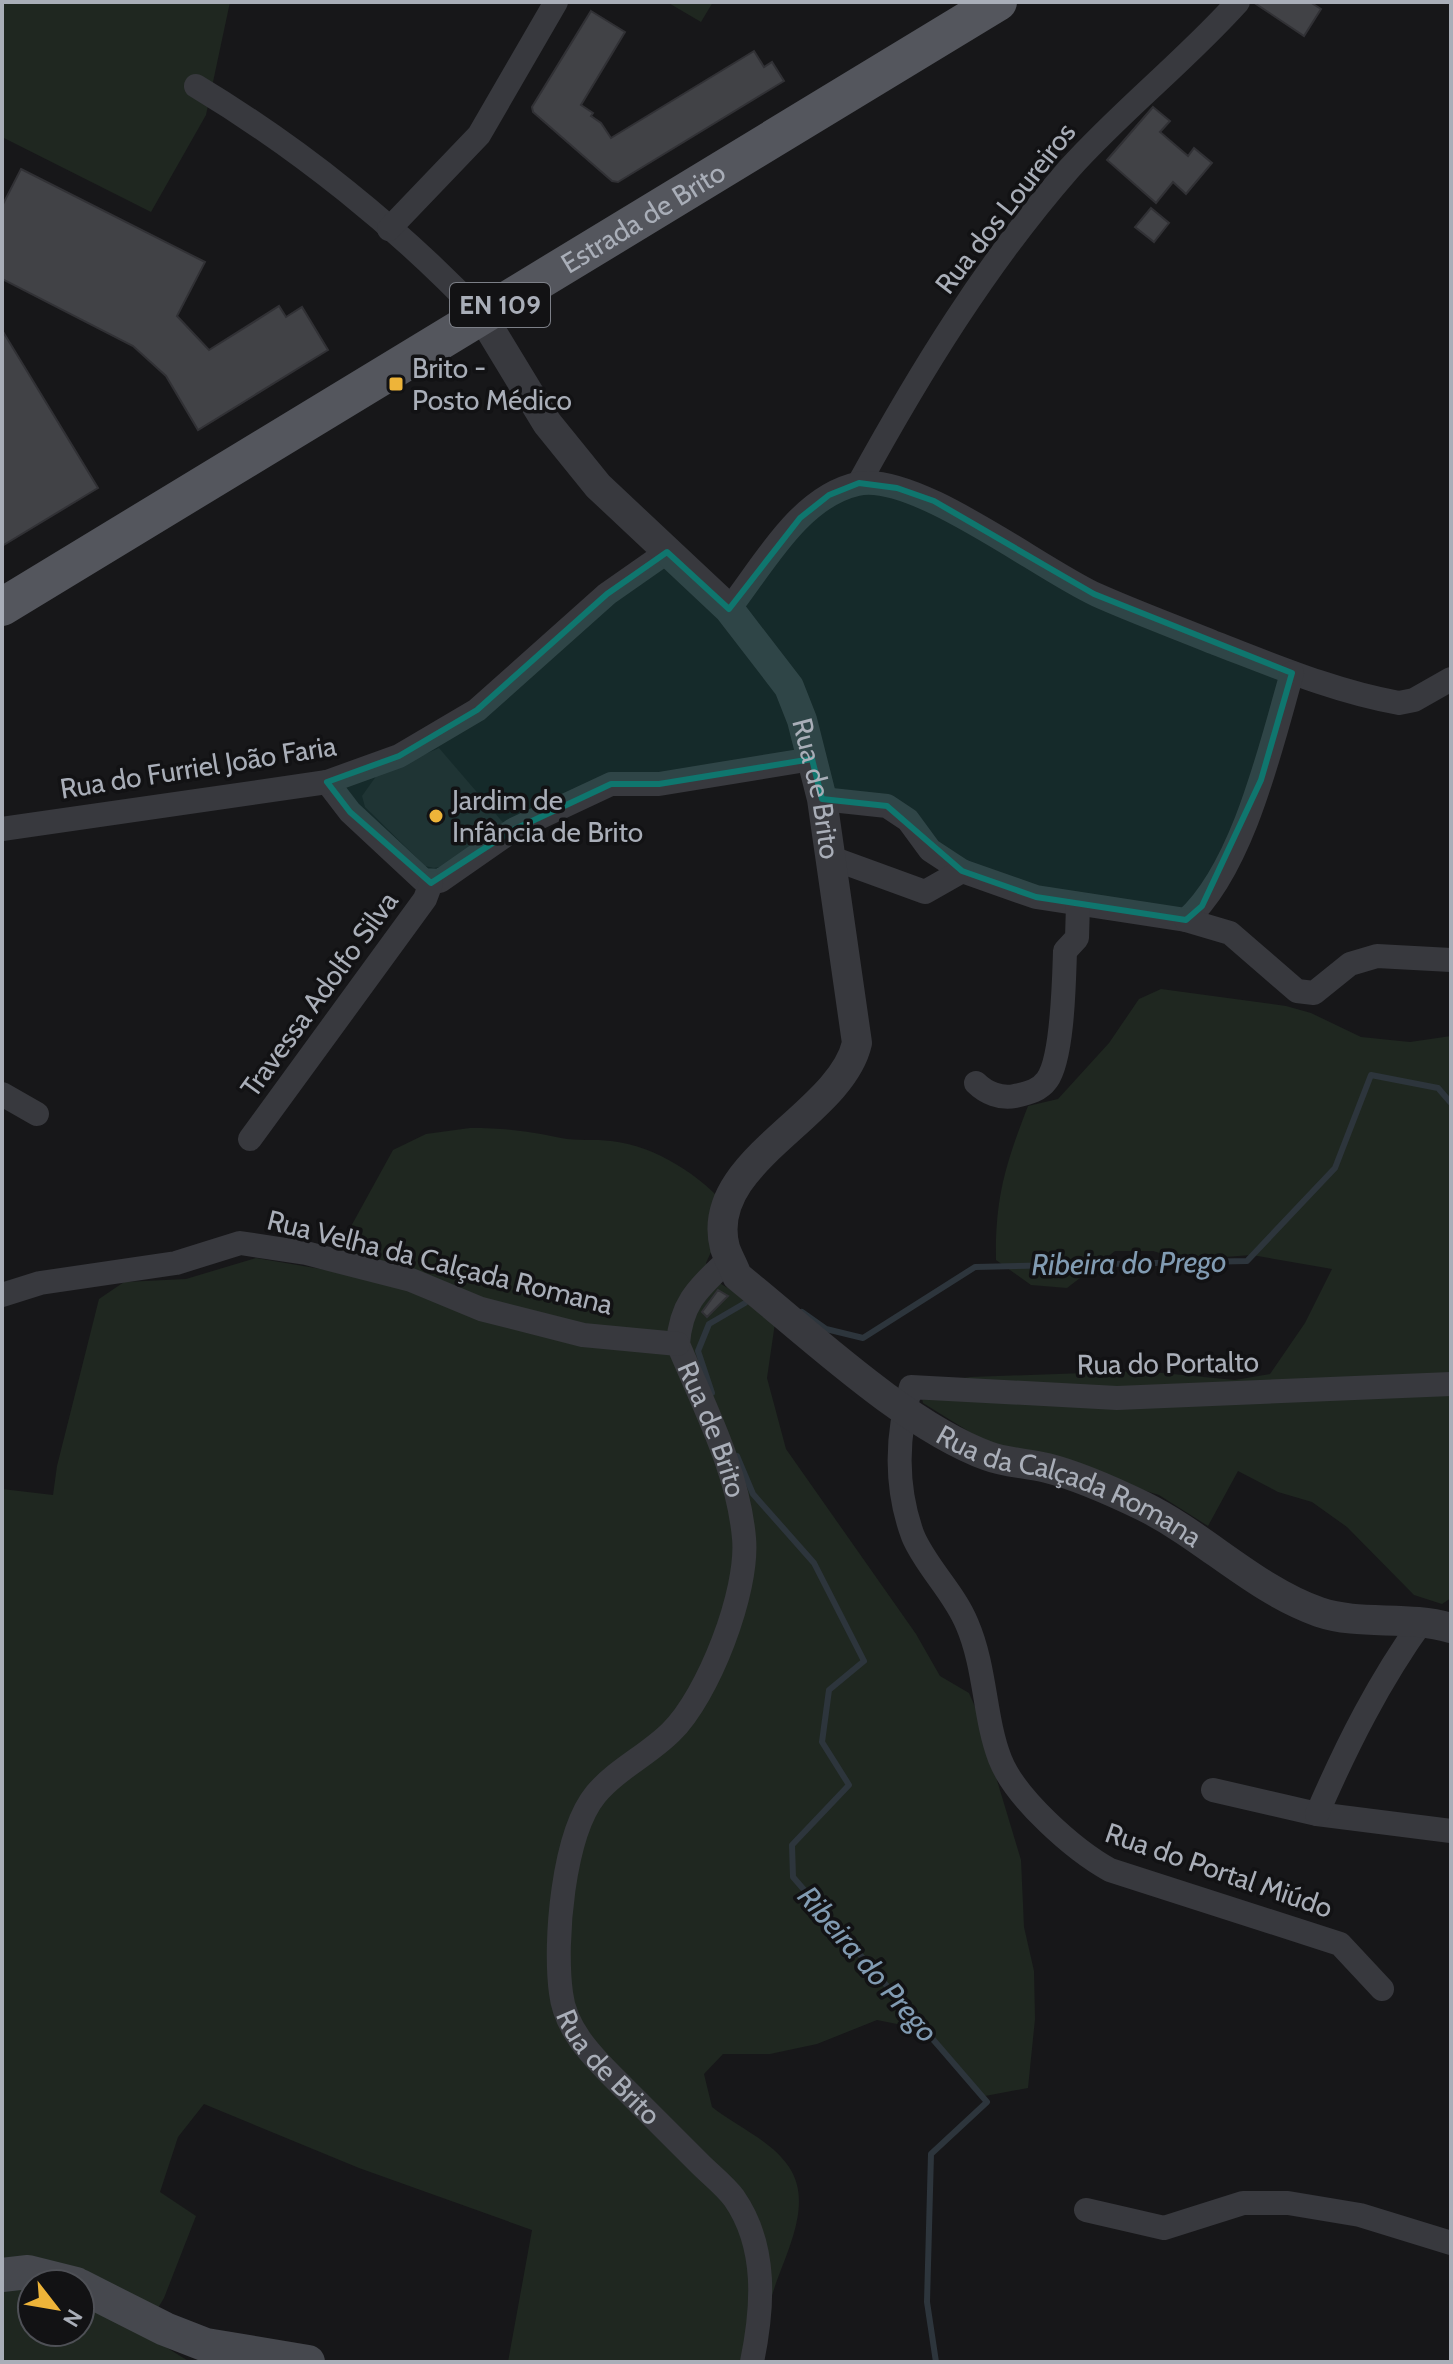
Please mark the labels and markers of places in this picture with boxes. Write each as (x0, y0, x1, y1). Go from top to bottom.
place label: Brito - Posto Médico (412, 351, 572, 417)
marker: Brito - Posto Médico (387, 375, 405, 393)
place label: Jardim de Infância de Brito (451, 783, 643, 849)
marker: Jardim de Infância de Brito (427, 807, 445, 825)

